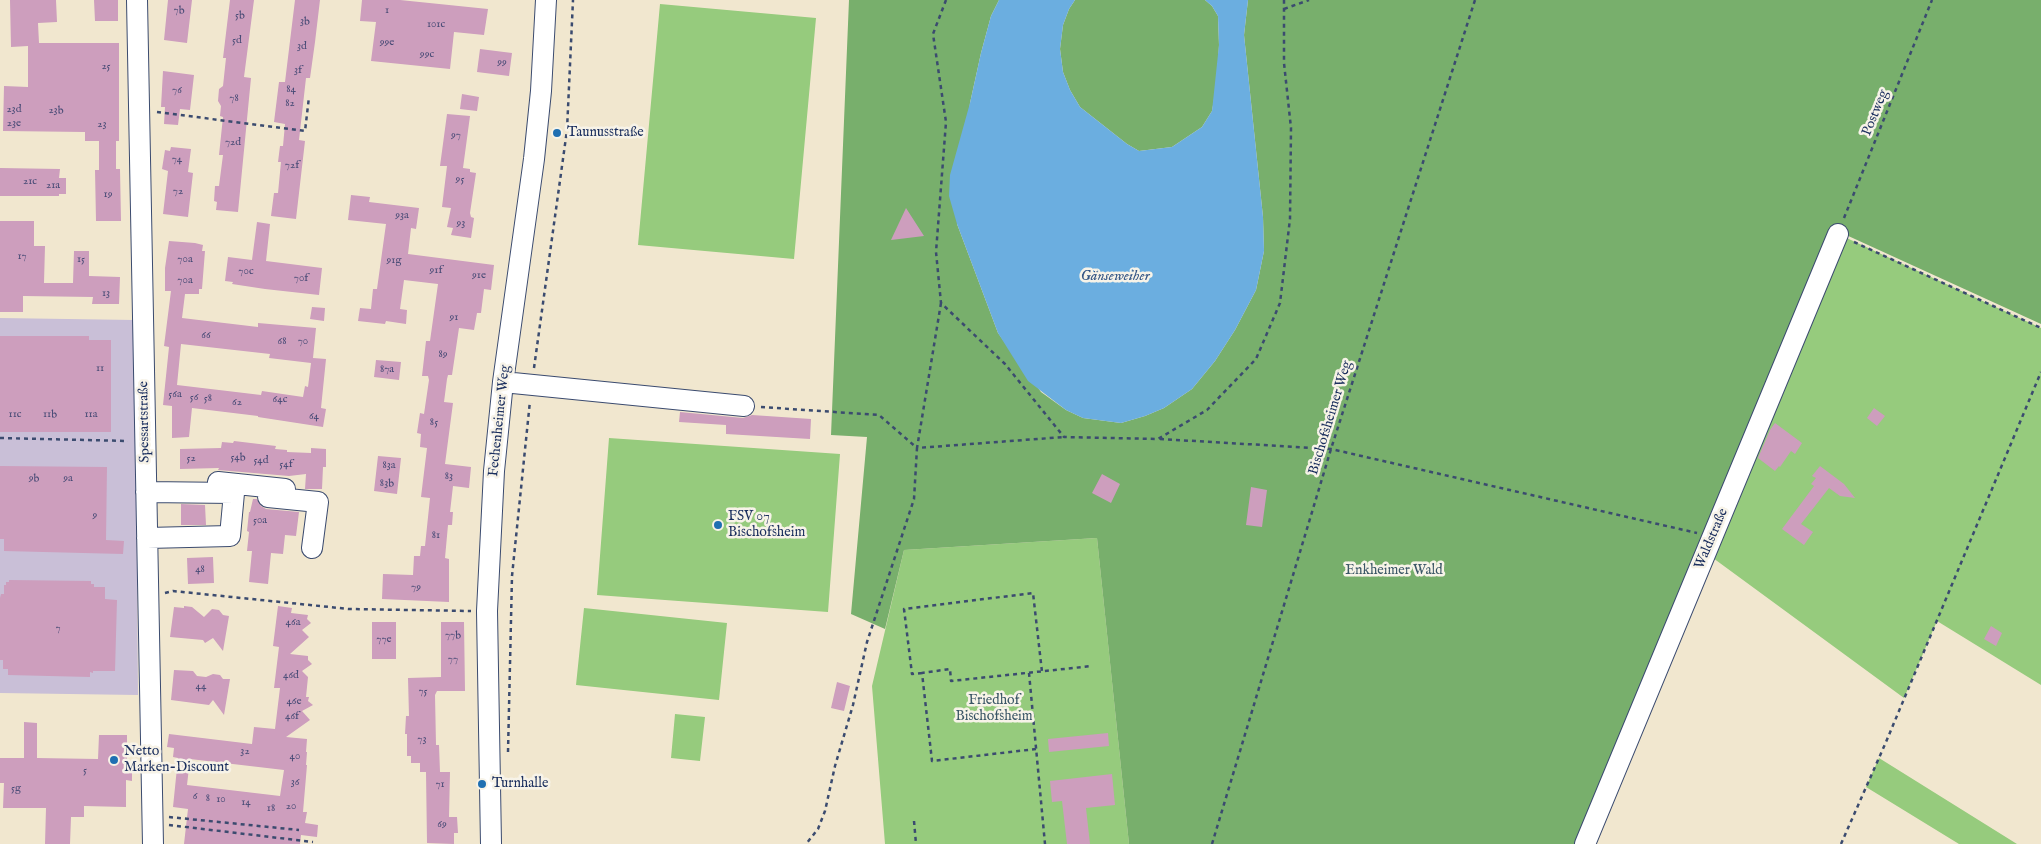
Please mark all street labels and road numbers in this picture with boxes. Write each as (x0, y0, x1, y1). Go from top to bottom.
street label: Postweg (1859, 87, 1893, 139)
street label: Bischofsheimer Weg (1306, 359, 1356, 477)
street label: Fechenheimer Weg (486, 364, 514, 478)
street label: Spessartstraße (136, 381, 154, 463)
street label: Waldstraße (1692, 506, 1732, 572)

